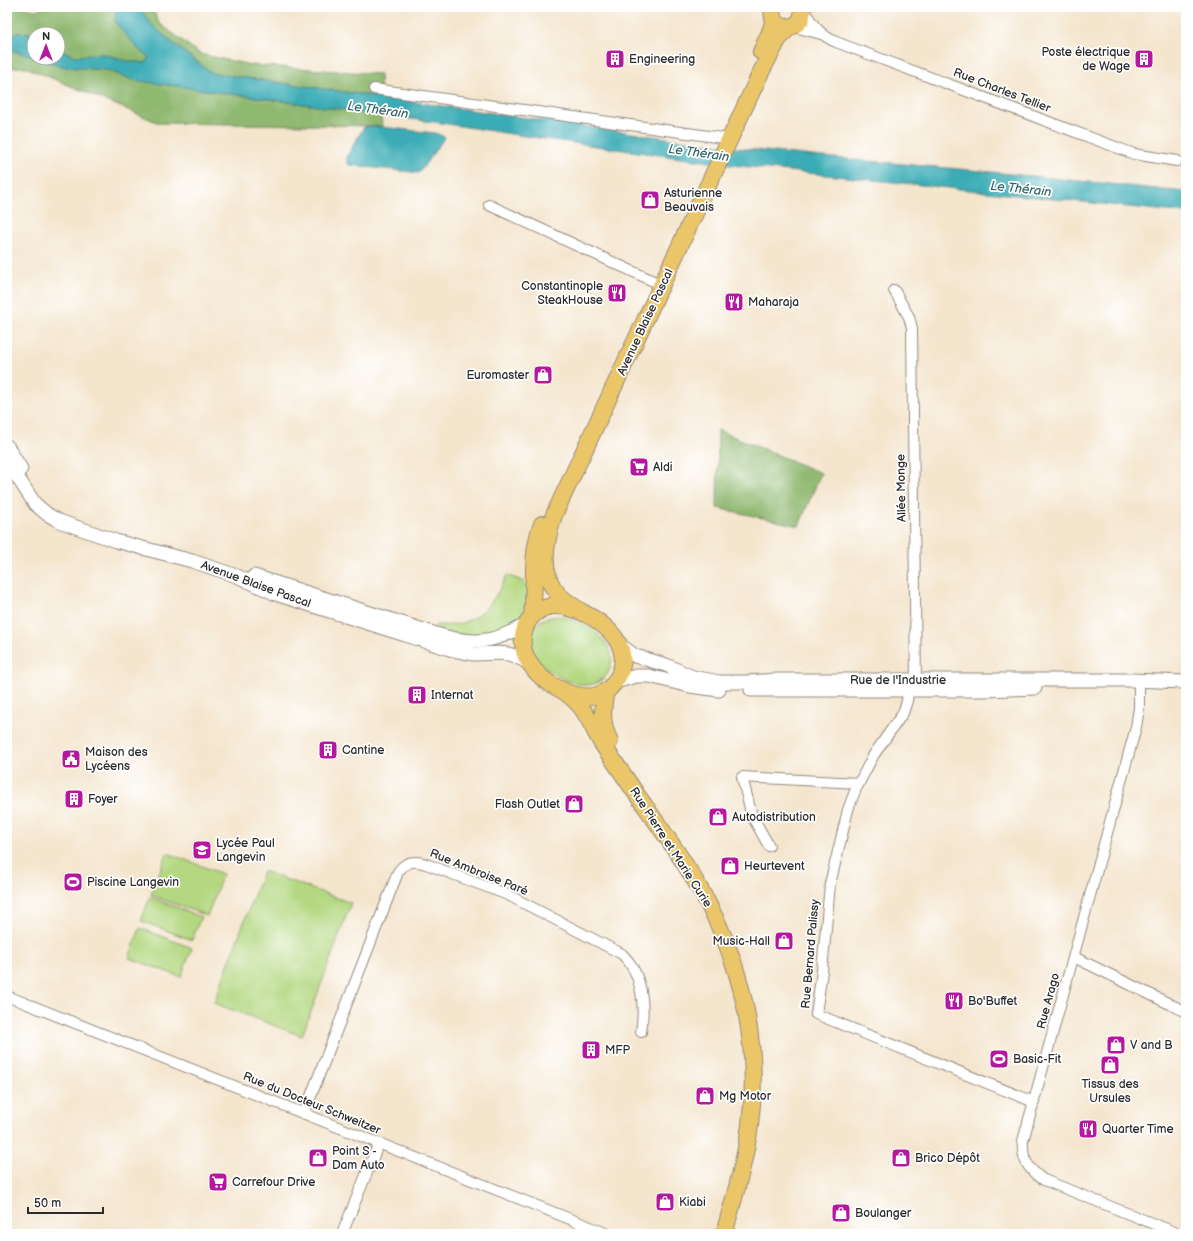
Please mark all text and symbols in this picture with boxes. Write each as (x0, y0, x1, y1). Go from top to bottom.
north arrow (26, 26, 66, 66)
text: N (42, 30, 50, 43)
place label: Poste électrique de Wage (1042, 45, 1130, 74)
building icon: Engineering (604, 48, 626, 70)
building icon: Poste électrique de Wage (1133, 48, 1155, 70)
place label: Engineering (629, 52, 695, 67)
street label: Rue Charles Tellier (951, 65, 1053, 116)
water label: Le Thérain (346, 98, 409, 122)
water label: Le Thérain (667, 141, 730, 165)
water label: Le Thérain (990, 178, 1052, 200)
place label: Asturienne Beauvais (664, 186, 722, 215)
shop icon: Asturienne Beauvais (639, 189, 661, 211)
street label: Avenue Blaise Pascal (614, 267, 677, 378)
place label: Constantinople SteakHouse (521, 279, 603, 308)
restaurant icon: Constantinople SteakHouse (606, 282, 628, 304)
restaurant icon: Maharaja (723, 291, 745, 313)
place label: Maharaja (748, 295, 799, 310)
shop icon: Euromaster (532, 364, 554, 386)
place label: Euromaster (466, 368, 530, 383)
street label: Allée Monge (893, 454, 910, 522)
supermarket icon: Aldi (628, 456, 650, 478)
place label: Aldi (653, 460, 673, 475)
street label: Avenue Blaise Pascal (199, 558, 313, 611)
street label: Rue de l'Industrie (850, 673, 946, 688)
building icon: Internat (406, 684, 428, 706)
place label: Internat (431, 688, 474, 703)
building icon: Cantine (317, 739, 339, 761)
place label: Cantine (342, 743, 384, 758)
place label: Maison des Lycéens (85, 745, 148, 774)
public building icon: Maison des Lycéens (60, 748, 82, 770)
street label: Rue Pierre et Marie Curie (626, 784, 715, 910)
building icon: Foyer (63, 788, 85, 810)
place label: Foyer (88, 792, 118, 807)
shop icon: Flash Outlet (563, 793, 585, 815)
place label: Flash Outlet (495, 797, 560, 812)
shop icon: Autodistribution (707, 806, 729, 828)
place label: Autodistribution (732, 810, 816, 825)
place label: Lycée Paul Langevin (216, 836, 275, 865)
school or university icon: Lycée Paul Langevin (191, 839, 213, 861)
street label: Rue Ambroise Paré (427, 846, 530, 899)
shop icon: Heurtevent (719, 855, 741, 877)
place label: Heurtevent (744, 859, 805, 874)
sports icon: Piscine Langevin (62, 871, 84, 893)
place label: Piscine Langevin (87, 875, 179, 890)
street label: Rue Bernard Palissy (798, 898, 823, 1009)
shop icon: Music-Hall (773, 930, 795, 952)
place label: Music-Hall (713, 934, 770, 949)
street label: Rue Arago (1034, 971, 1063, 1031)
restaurant icon: Bo'Buffet (943, 990, 965, 1012)
place label: Bo'Buffet (968, 994, 1018, 1009)
shop icon: V and B (1105, 1034, 1127, 1056)
place label: V and B (1130, 1038, 1173, 1053)
building icon: MFP (580, 1039, 602, 1061)
place label: MFP (605, 1043, 631, 1058)
sports icon: Basic-Fit (988, 1048, 1010, 1070)
place label: Basic-Fit (1013, 1052, 1061, 1067)
shop icon: Tissus des Ursules (1099, 1054, 1121, 1076)
street label: Rue du Docteur Schweitzer (241, 1069, 384, 1138)
place label: Tissus des Ursules (1081, 1077, 1139, 1106)
shop icon: Mg Motor (694, 1085, 716, 1107)
place label: Mg Motor (719, 1089, 772, 1104)
restaurant icon: Quarter Time (1077, 1118, 1099, 1140)
place label: Quarter Time (1102, 1122, 1174, 1137)
place label: Point S - Dam Auto (332, 1144, 385, 1173)
shop icon: Point S - Dam Auto (307, 1147, 329, 1169)
shop icon: Brico Dépôt (890, 1147, 912, 1169)
place label: Brico Dépôt (915, 1151, 980, 1166)
supermarket icon: Carrefour Drive (207, 1171, 229, 1193)
place label: Carrefour Drive (232, 1175, 315, 1190)
scale bar (28, 1189, 103, 1215)
shop icon: Kiabi (654, 1191, 676, 1213)
place label: Kiabi (679, 1195, 706, 1210)
text: 50 m (34, 1196, 61, 1211)
shop icon: Boulanger (830, 1202, 852, 1224)
place label: Boulanger (855, 1206, 912, 1221)

